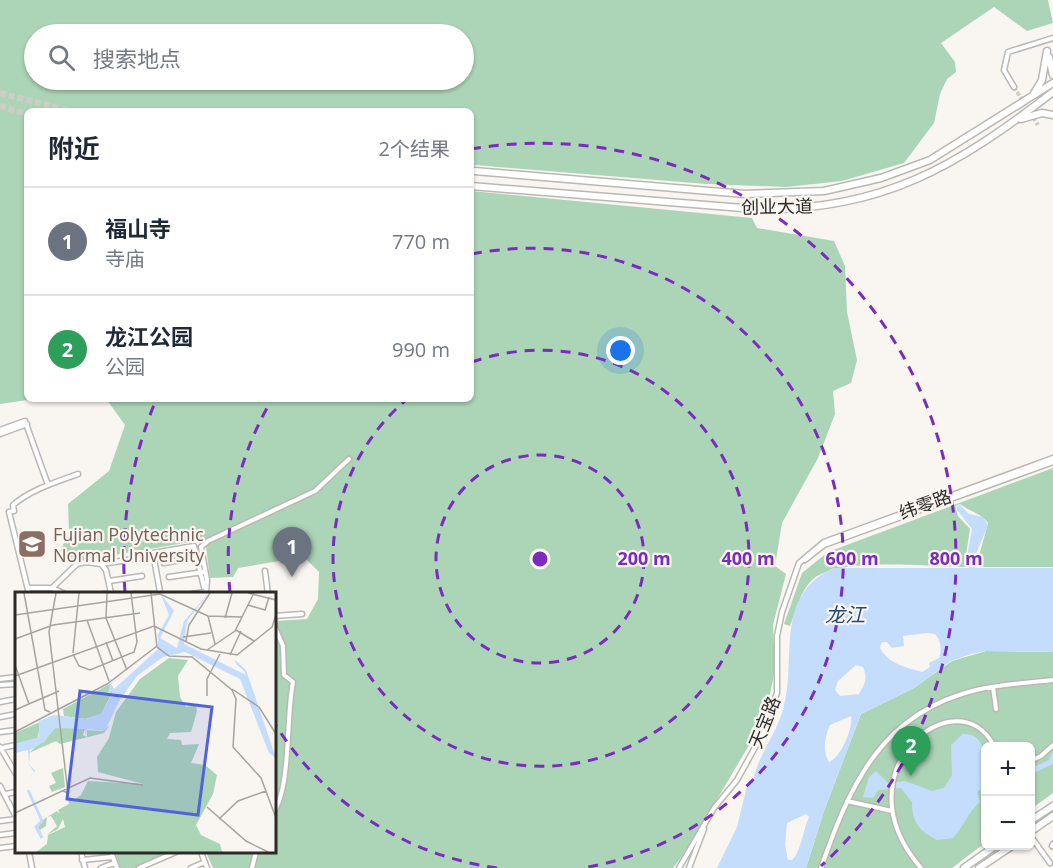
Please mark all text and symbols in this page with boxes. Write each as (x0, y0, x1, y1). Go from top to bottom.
search box (24, 24, 474, 90)
icon: search (45, 41, 78, 74)
text: 搜索地点 (93, 43, 181, 73)
text: 附近 (48, 130, 100, 166)
text: 2个结果 (379, 135, 450, 162)
street label: 创业大道 (741, 193, 813, 219)
text: 福山寺 (105, 213, 171, 243)
text: 1 (62, 228, 73, 255)
text: 770 m (392, 228, 450, 255)
text: 寺庙 (105, 245, 145, 272)
text: 龙江公园 (105, 321, 193, 351)
text: 2 (62, 336, 73, 363)
text: 990 m (392, 336, 450, 363)
your location (606, 336, 635, 365)
text: 公园 (105, 353, 145, 380)
street label: 纬零路 (896, 483, 954, 525)
place label: Fujian Polytechnic Normal University (53, 522, 205, 567)
school or university icon: Fujian Polytechnic Normal University (16, 528, 48, 560)
pin: 1 (272, 528, 312, 577)
text: 200 m (617, 546, 671, 570)
text: 400 m (721, 546, 775, 570)
text: 600 m (825, 546, 879, 570)
text: 800 m (929, 546, 983, 570)
centre of rings (530, 549, 550, 569)
inset map (15, 592, 276, 853)
water label: 龙江 (825, 601, 867, 628)
street label: 天宝路 (743, 692, 785, 752)
pin: 2 (892, 726, 930, 776)
map controls (981, 742, 1035, 850)
button: + (981, 742, 1035, 796)
button: − (981, 796, 1035, 850)

